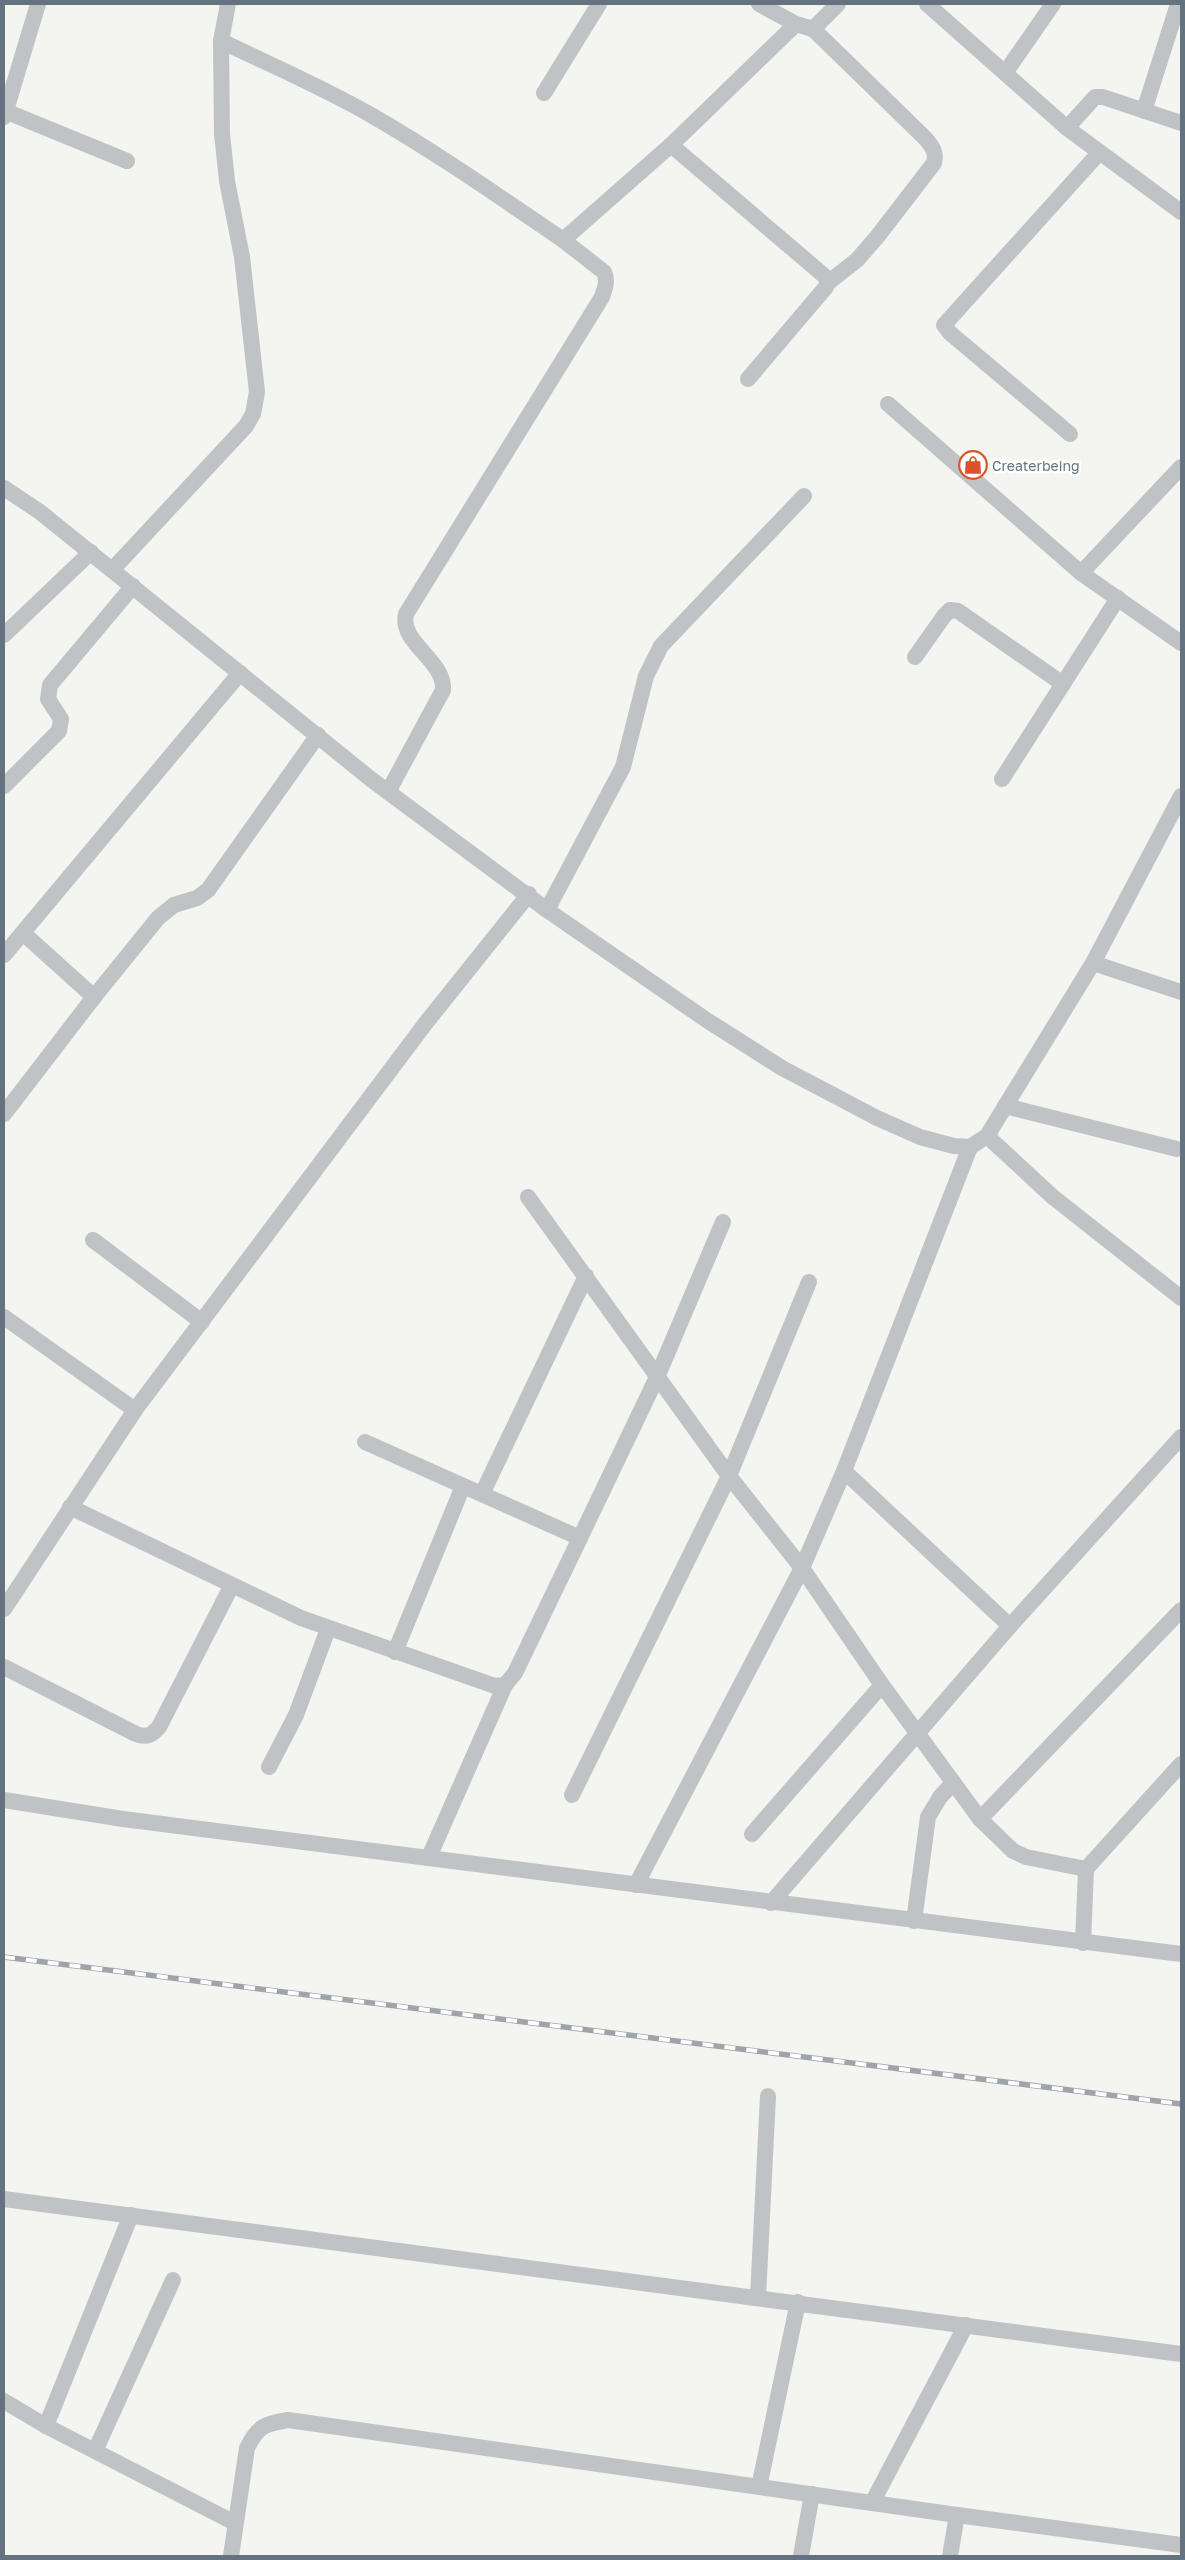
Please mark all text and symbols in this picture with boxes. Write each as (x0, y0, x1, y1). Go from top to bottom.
shop icon: Createrbeing (958, 450, 988, 480)
place label: Createrbeing (992, 457, 1080, 474)

